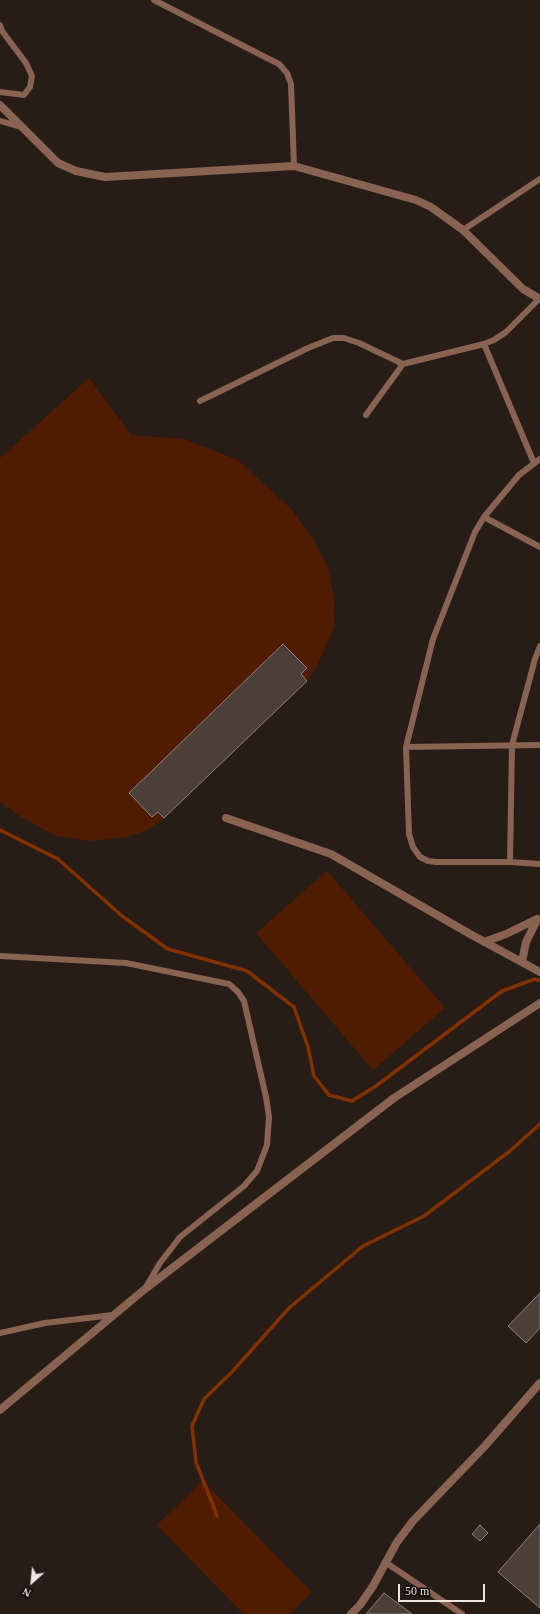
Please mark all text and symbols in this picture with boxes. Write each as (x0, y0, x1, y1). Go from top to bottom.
north arrow (12, 1562, 52, 1602)
scale bar (400, 1576, 487, 1602)
text: 50 m (405, 1584, 429, 1598)
text: N (20, 1586, 33, 1600)

